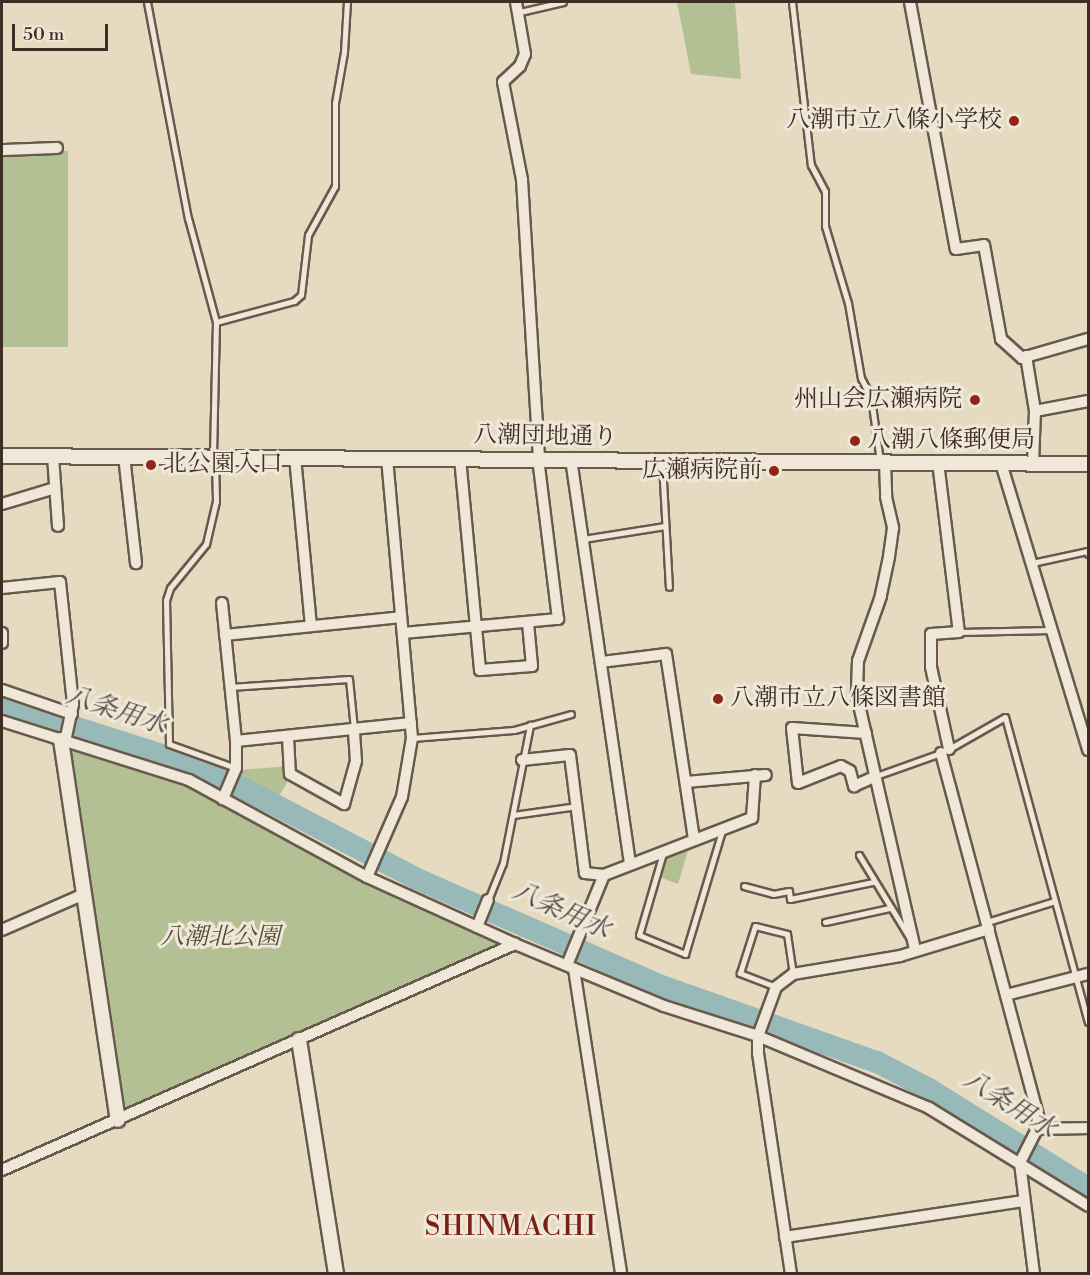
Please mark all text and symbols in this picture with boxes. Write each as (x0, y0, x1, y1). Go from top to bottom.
scale bar (15, 12, 111, 50)
text: 50 m (23, 23, 64, 46)
place label: 八潮市立八條小学校 (786, 107, 1002, 135)
marker: 八潮市立八條小学校 (1007, 114, 1021, 128)
place label: 州山会広瀬病院 (794, 386, 962, 414)
marker: 州山会広瀬病院 (966, 391, 984, 409)
street label: 八潮団地通り (473, 421, 617, 453)
place label: 八潮八條郵便局 (867, 427, 1035, 455)
marker: 八潮八條郵便局 (848, 434, 862, 448)
place label: 北公園入口 (163, 451, 283, 479)
place label: 広瀬病院前 (642, 457, 762, 485)
marker: 北公園入口 (144, 458, 158, 472)
marker: 広瀬病院前 (767, 464, 781, 478)
water label: 八条用水 (62, 680, 170, 742)
place label: 八潮市立八條図書館 (730, 685, 946, 713)
marker: 八潮市立八條図書館 (711, 692, 725, 706)
water label: 八条用水 (507, 876, 615, 946)
park label: 八潮北公園 (160, 924, 280, 952)
water label: 八条用水 (957, 1064, 1061, 1146)
district label: SHINMACHI (425, 1212, 597, 1244)

